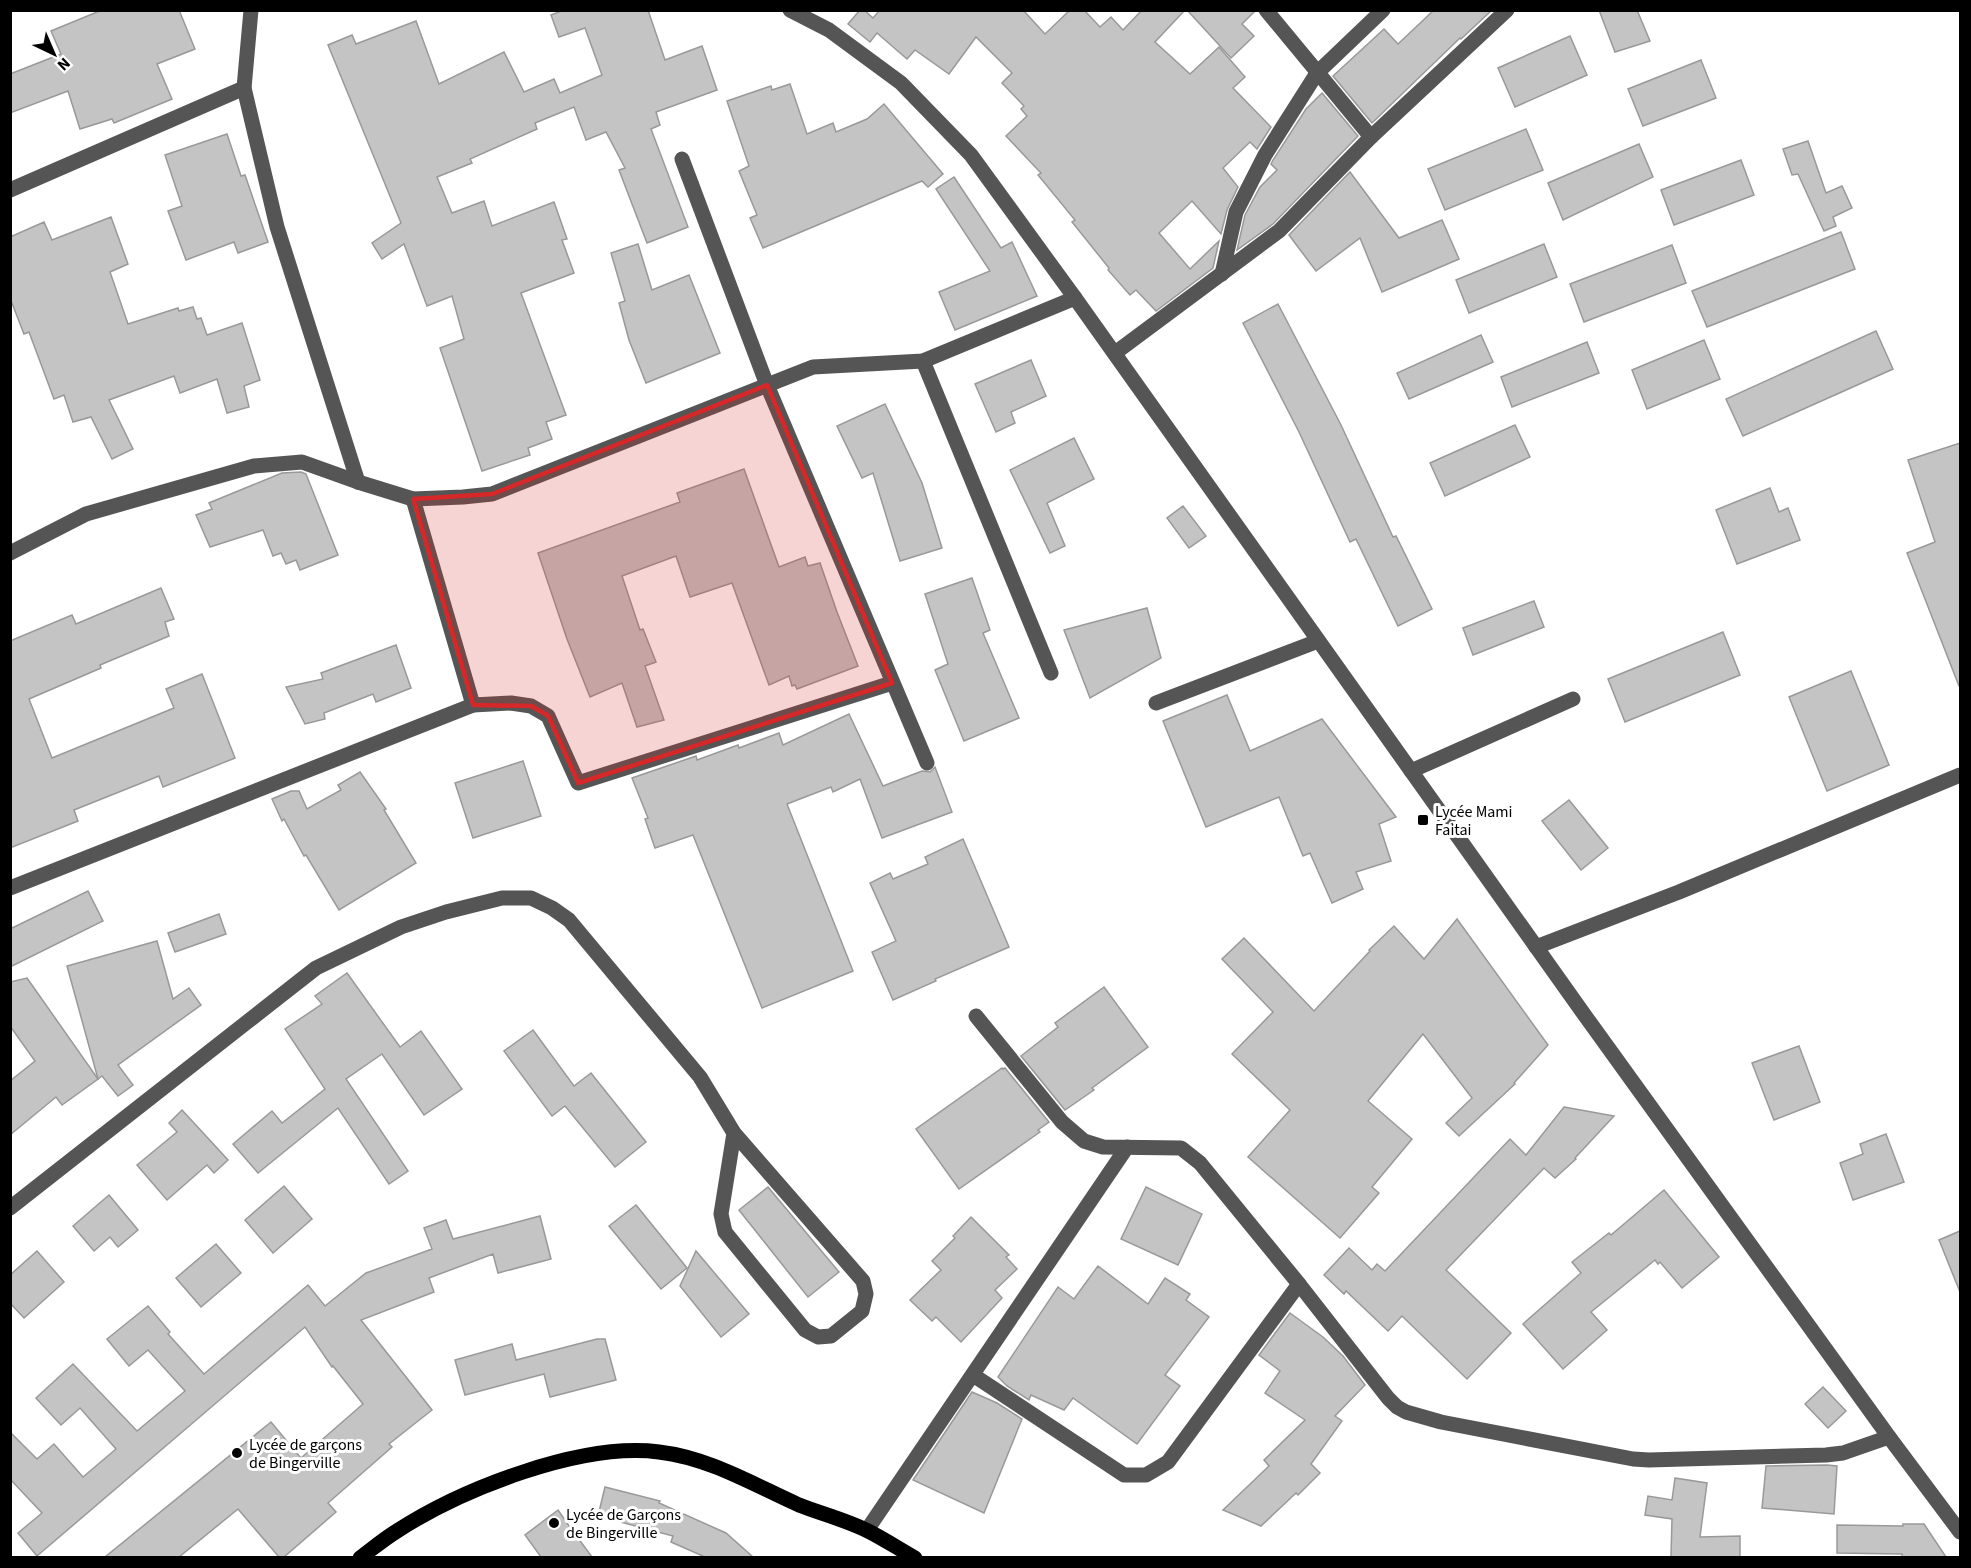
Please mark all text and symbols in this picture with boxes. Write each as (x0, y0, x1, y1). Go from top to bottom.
north arrow (24, 24, 84, 84)
text: N (52, 52, 75, 76)
place label: Lycée Mami Faitai (1435, 801, 1513, 841)
marker: Lycée Mami Faitai (1416, 813, 1430, 827)
place label: Lycée de garçons de Bingerville (249, 1434, 362, 1474)
marker: Lycée de garçons de Bingerville (230, 1446, 244, 1460)
place label: Lycée de Garçons de Bingerville (566, 1504, 681, 1544)
marker: Lycée de Garçons de Bingerville (547, 1516, 561, 1530)

